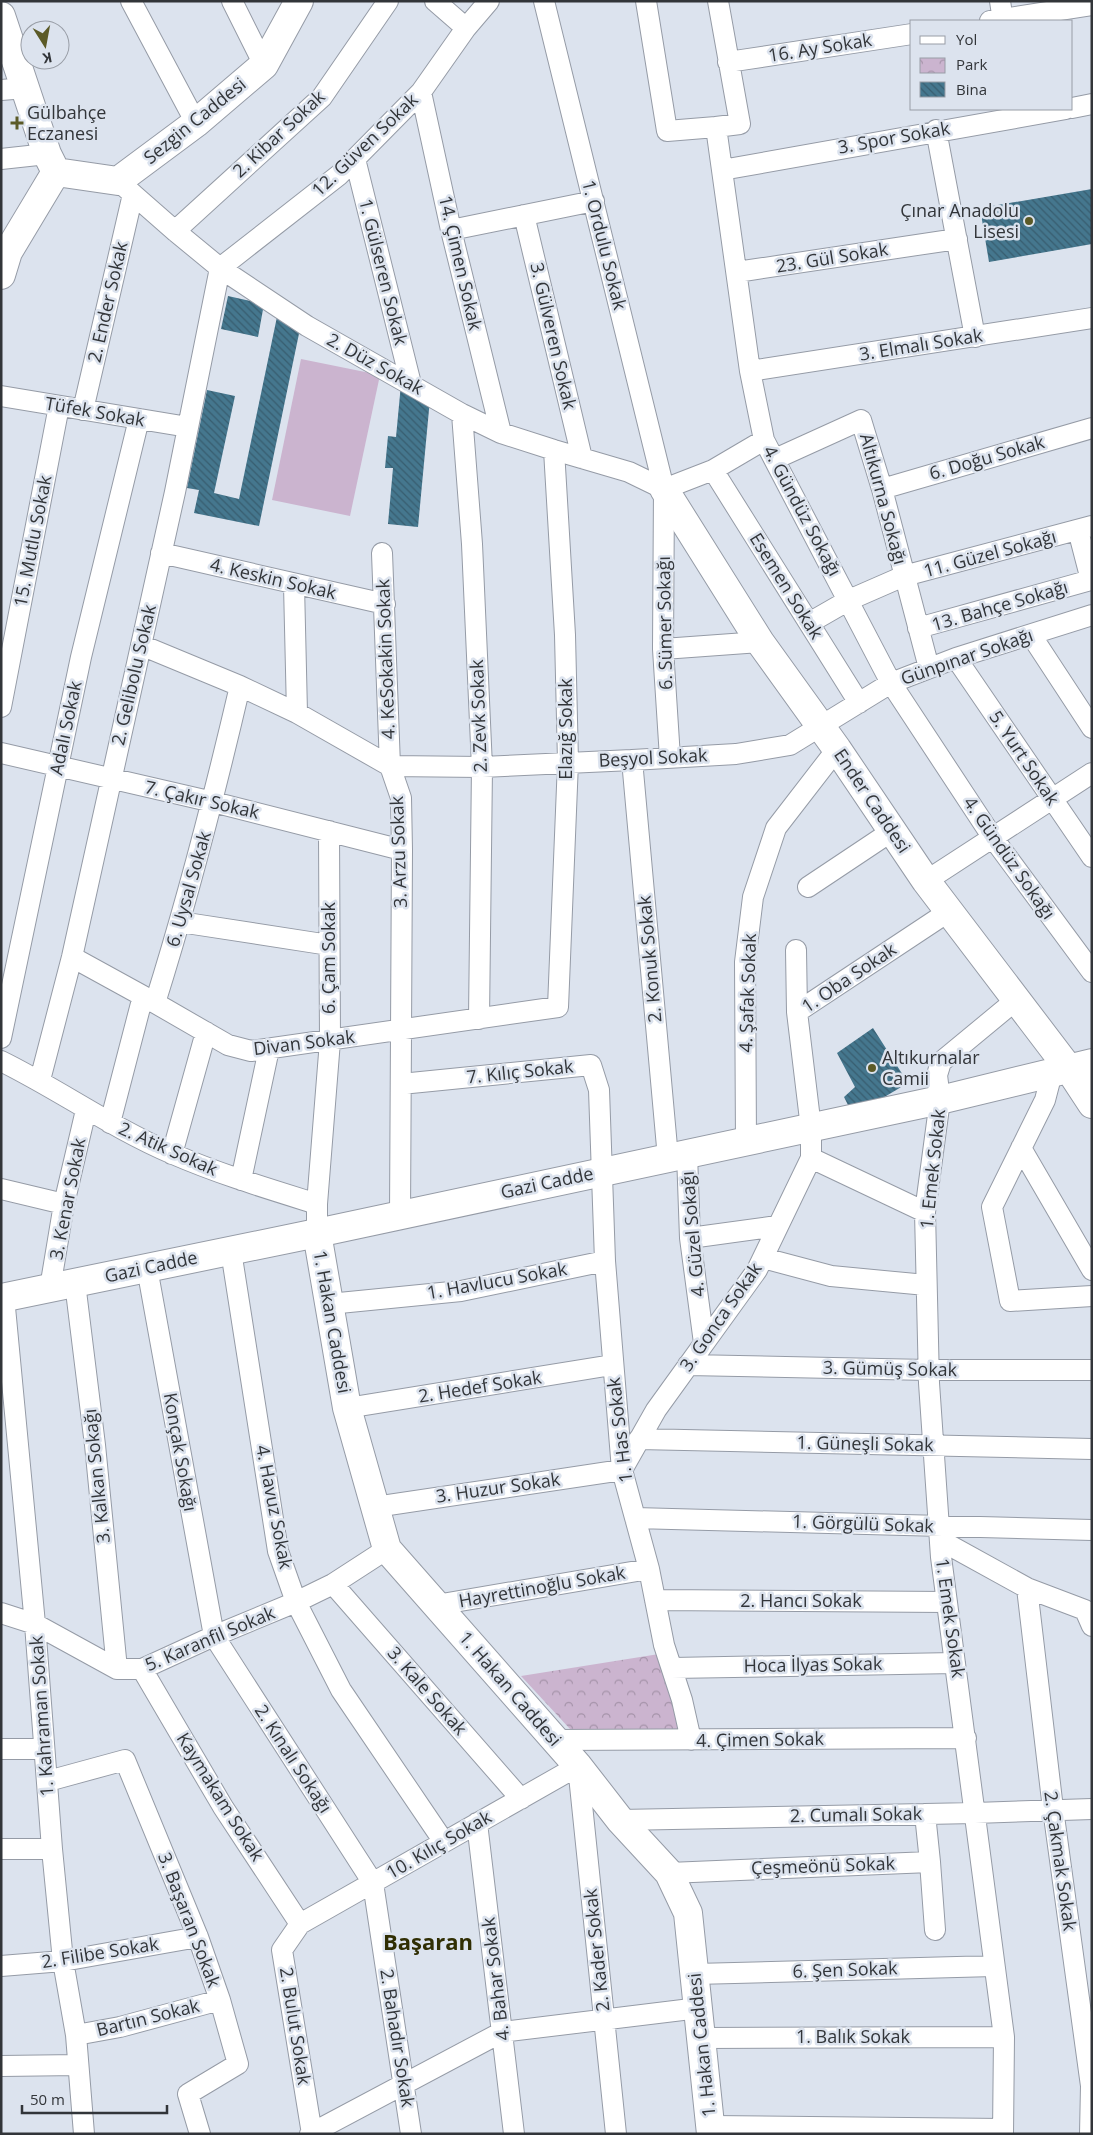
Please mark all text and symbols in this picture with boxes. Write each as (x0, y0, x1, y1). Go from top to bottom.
north arrow (20, 20, 70, 70)
legend (910, 20, 1073, 110)
street label: 16. Ay Sokak (766, 27, 874, 67)
text: Yol (956, 29, 977, 49)
text: K (41, 48, 54, 69)
text: Park (956, 54, 987, 74)
street label: Sezgin Caddesi (138, 72, 251, 169)
text: Bina (956, 79, 987, 99)
street label: 2. Kibar Sokak (227, 84, 330, 182)
street label: 12. Güven Sokak (306, 87, 423, 201)
place label: Gülbahçe Eczanesi (27, 100, 106, 145)
street label: 3. Spor Sokak (836, 115, 952, 159)
marker: Gülbahçe Eczanesi (11, 117, 23, 129)
street label: 1. Ordulu Sokak (577, 177, 633, 313)
street label: 14. Çimen Sokak (434, 193, 488, 333)
street label: 1. Gülseren Sokak (354, 196, 414, 348)
place label: Çınar Anadolu Lisesi (900, 198, 1019, 243)
marker: Çınar Anadolu Lisesi (1023, 215, 1035, 227)
street label: 23. Gül Sokak (774, 236, 890, 278)
street label: 2. Ender Sokak (81, 238, 133, 365)
street label: 3. Gülveren Sokak (525, 260, 583, 412)
street label: 3. Elmalı Sokak (858, 322, 985, 366)
street label: 2. Düz Sokak (323, 327, 428, 400)
street label: Tüfek Sokak (43, 390, 147, 432)
street label: 6. Doğu Sokak (926, 429, 1048, 485)
street label: Altıkurna Sokağı (855, 430, 913, 567)
street label: 4. Gündüz Sokağı (758, 441, 847, 580)
street label: 15. Mutlu Sokak (8, 472, 57, 609)
street label: 11. Güzel Sokağı (921, 524, 1059, 582)
street label: Esemen Sokak (745, 528, 829, 644)
street label: 4. Keskin Sokak (208, 552, 339, 604)
street label: 6. Sümer Sokağı (651, 556, 677, 690)
street label: 13. Bahçe Sokağı (929, 574, 1071, 636)
street label: 4. KeSokakin Sokak (370, 578, 400, 740)
street label: 2. Gelibolu Sokak (105, 602, 161, 747)
street label: Günpınar Sokağı (897, 622, 1036, 690)
street label: 2. Zevk Sokak (464, 659, 492, 773)
street label: Adalı Sokak (43, 678, 87, 777)
street label: Elazığ Sokak (553, 678, 577, 780)
street label: 5. Yurt Sokak (984, 706, 1066, 810)
street label: Beşyol Sokak (598, 742, 709, 772)
street label: Ender Caddesi (829, 744, 917, 857)
street label: 7. Çakır Sokak (143, 774, 262, 824)
street label: 4. Gündüz Sokağı (959, 791, 1061, 923)
street label: 3. Arzu Sokak (384, 795, 412, 909)
street label: 6. Uysal Sokak (160, 828, 216, 949)
street label: 2. Konuk Sokak (631, 894, 667, 1024)
street label: 6. Çam Sokak (316, 901, 340, 1014)
street label: 4. Şafak Sokak (733, 932, 761, 1053)
street label: 1. Oba Sokak (797, 936, 901, 1018)
street label: Divan Sokak (252, 1024, 356, 1060)
place label: Altıkurnalar Camii (882, 1045, 980, 1090)
street label: 7. Kılıç Sokak (465, 1053, 575, 1089)
marker: Altıkurnalar Camii (866, 1062, 878, 1074)
street label: 1. Emek Sokak (914, 1107, 950, 1230)
street label: 2. Atik Sokak (115, 1116, 222, 1181)
street label: 3. Kenar Sokak (43, 1135, 91, 1262)
street label: Gazi Cadde (498, 1160, 595, 1204)
street label: 4. Güzel Sokağı (675, 1170, 709, 1298)
street label: Gazi Cadde (102, 1244, 199, 1288)
street label: 1. Hakan Caddesi (309, 1248, 357, 1395)
street label: 1. Havlucu Sokak (425, 1256, 569, 1304)
street label: 3. Gonca Sokak (674, 1257, 767, 1376)
street label: 3. Gümüş Sokak (823, 1355, 958, 1381)
street label: 2. Hedef Sokak (416, 1364, 544, 1408)
street label: 1. Has Sokak (601, 1376, 637, 1484)
street label: Konçak Sokağı (159, 1391, 203, 1513)
street label: 3. Kalkan Sokağı (77, 1408, 115, 1544)
street label: 1. Güneşli Sokak (796, 1430, 934, 1456)
street label: 4. Havuz Sokak (251, 1443, 299, 1571)
street label: 3. Huzur Sokak (434, 1466, 562, 1508)
street label: 1. Görgülü Sokak (792, 1509, 935, 1537)
street label: 1. Emek Sokak (931, 1557, 971, 1680)
street label: Hayrettinoğlu Sokak (457, 1559, 627, 1612)
street label: 2. Hancı Sokak (740, 1588, 862, 1612)
street label: 5. Karanfil Sokak (141, 1600, 279, 1676)
street label: 1. Hakan Caddesi (454, 1626, 567, 1751)
street label: 1. Kahraman Sokak (23, 1634, 59, 1797)
street label: 3. Kale Sokak (383, 1641, 473, 1740)
street label: Hoca İlyas Sokak (743, 1651, 883, 1677)
street label: 2. Kınalı Sokağı (250, 1700, 338, 1817)
street label: 4. Çimen Sokak (696, 1726, 825, 1752)
street label: Kaymakam Sokak (172, 1728, 270, 1866)
street label: 2. Çakmak Sokak (1039, 1789, 1083, 1933)
street label: 2. Cumalı Sokak (790, 1801, 923, 1827)
street label: 10. Kılıç Sokak (382, 1804, 496, 1884)
street label: 3. Başaran Sokak (153, 1849, 227, 1991)
street label: Çeşmeönü Sokak (751, 1850, 896, 1880)
street label: 2. Kader Sokak (578, 1887, 614, 2013)
street label: 4. Bahar Sokak (475, 1916, 514, 2042)
district label: Başaran (383, 1926, 473, 1956)
street label: 2. Filibe Sokak (40, 1931, 161, 1973)
street label: 6. Şen Sokak (792, 1955, 898, 1983)
street label: 2. Bulut Sokak (275, 1965, 317, 2087)
street label: 2. Bahadır Sokak (375, 1967, 421, 2109)
street label: 1. Hakan Caddesi (682, 1972, 721, 2118)
street label: Bartın Sokak (94, 1993, 202, 2041)
street label: 1. Balık Sokak (796, 2024, 911, 2048)
scale bar (22, 2082, 168, 2114)
text: 50 m (30, 2089, 65, 2109)

